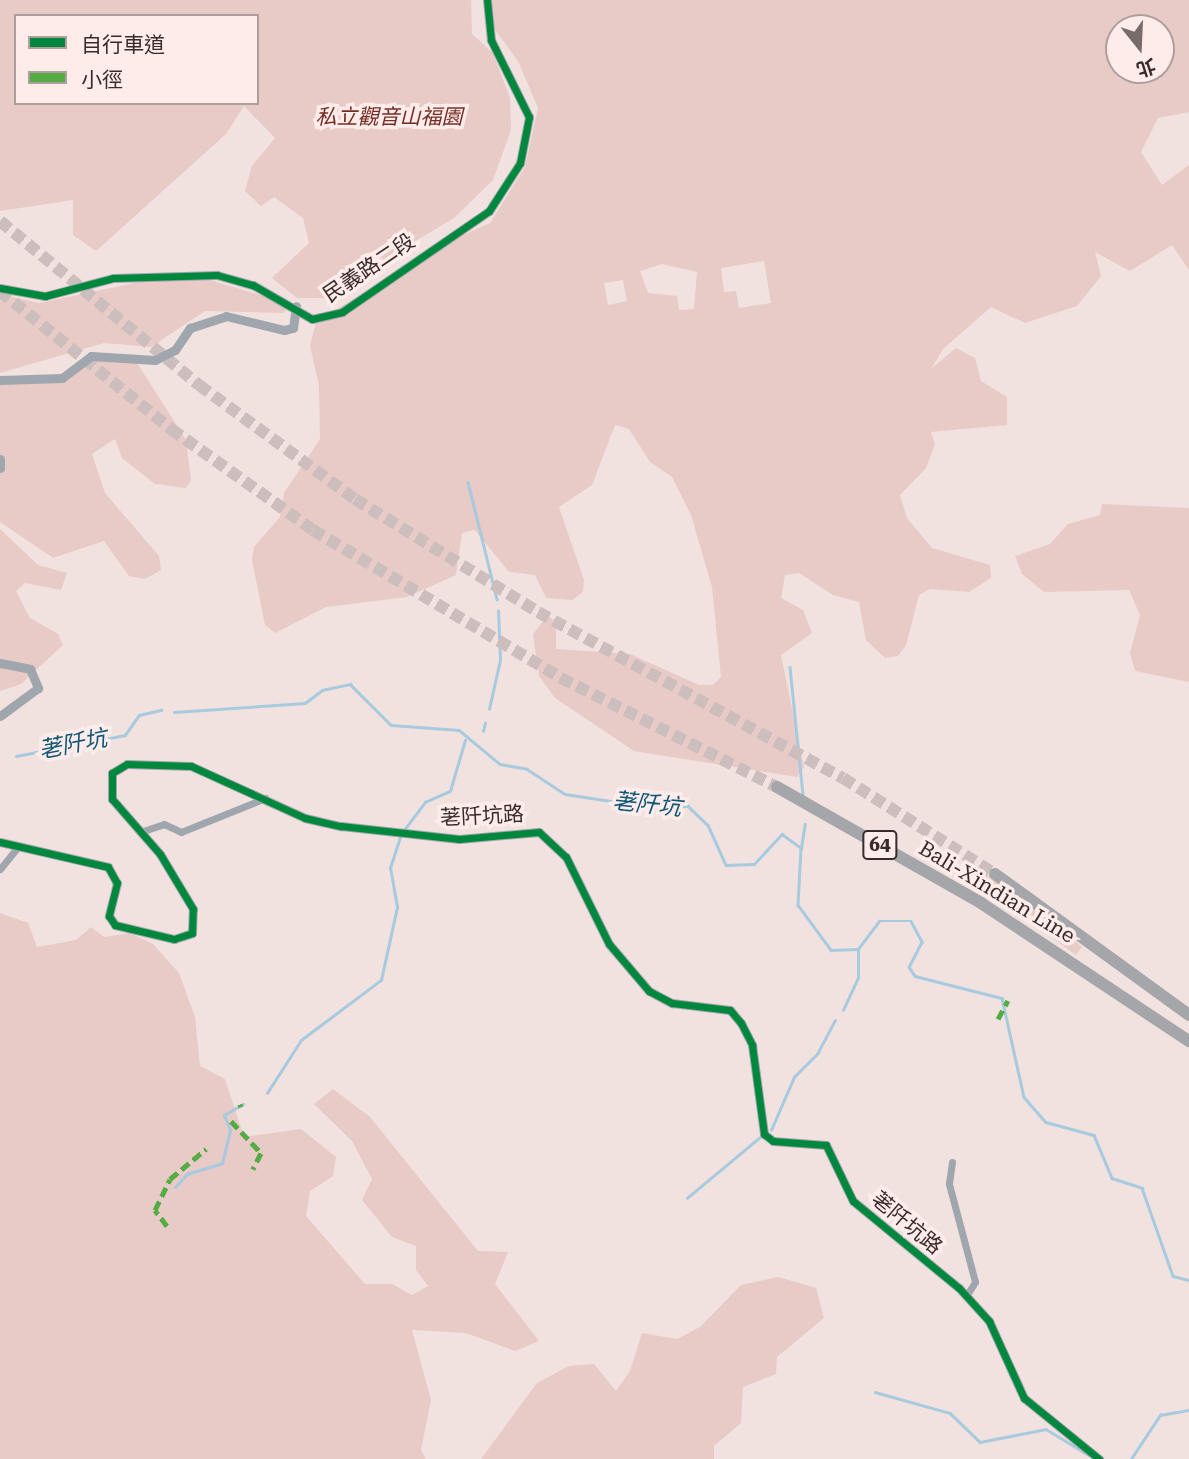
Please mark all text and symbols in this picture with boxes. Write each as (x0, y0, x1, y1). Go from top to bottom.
legend (14, 14, 259, 105)
north arrow (1105, 14, 1175, 84)
text: 自行車道 (81, 33, 165, 57)
text: 北 (1133, 54, 1159, 81)
text: 小徑 (81, 68, 123, 92)
park label: 私立觀音山福園 (316, 104, 462, 130)
street label: 民義路二段 (318, 228, 420, 308)
water label: 荖阡坑 (37, 725, 109, 765)
water label: 荖阡坑 (611, 788, 683, 822)
street label: 荖阡坑路 (439, 801, 525, 831)
road number: 64 (861, 830, 899, 860)
street label: Bali-Xindian Line (914, 835, 1080, 949)
street label: 荖阡坑路 (867, 1186, 947, 1260)

